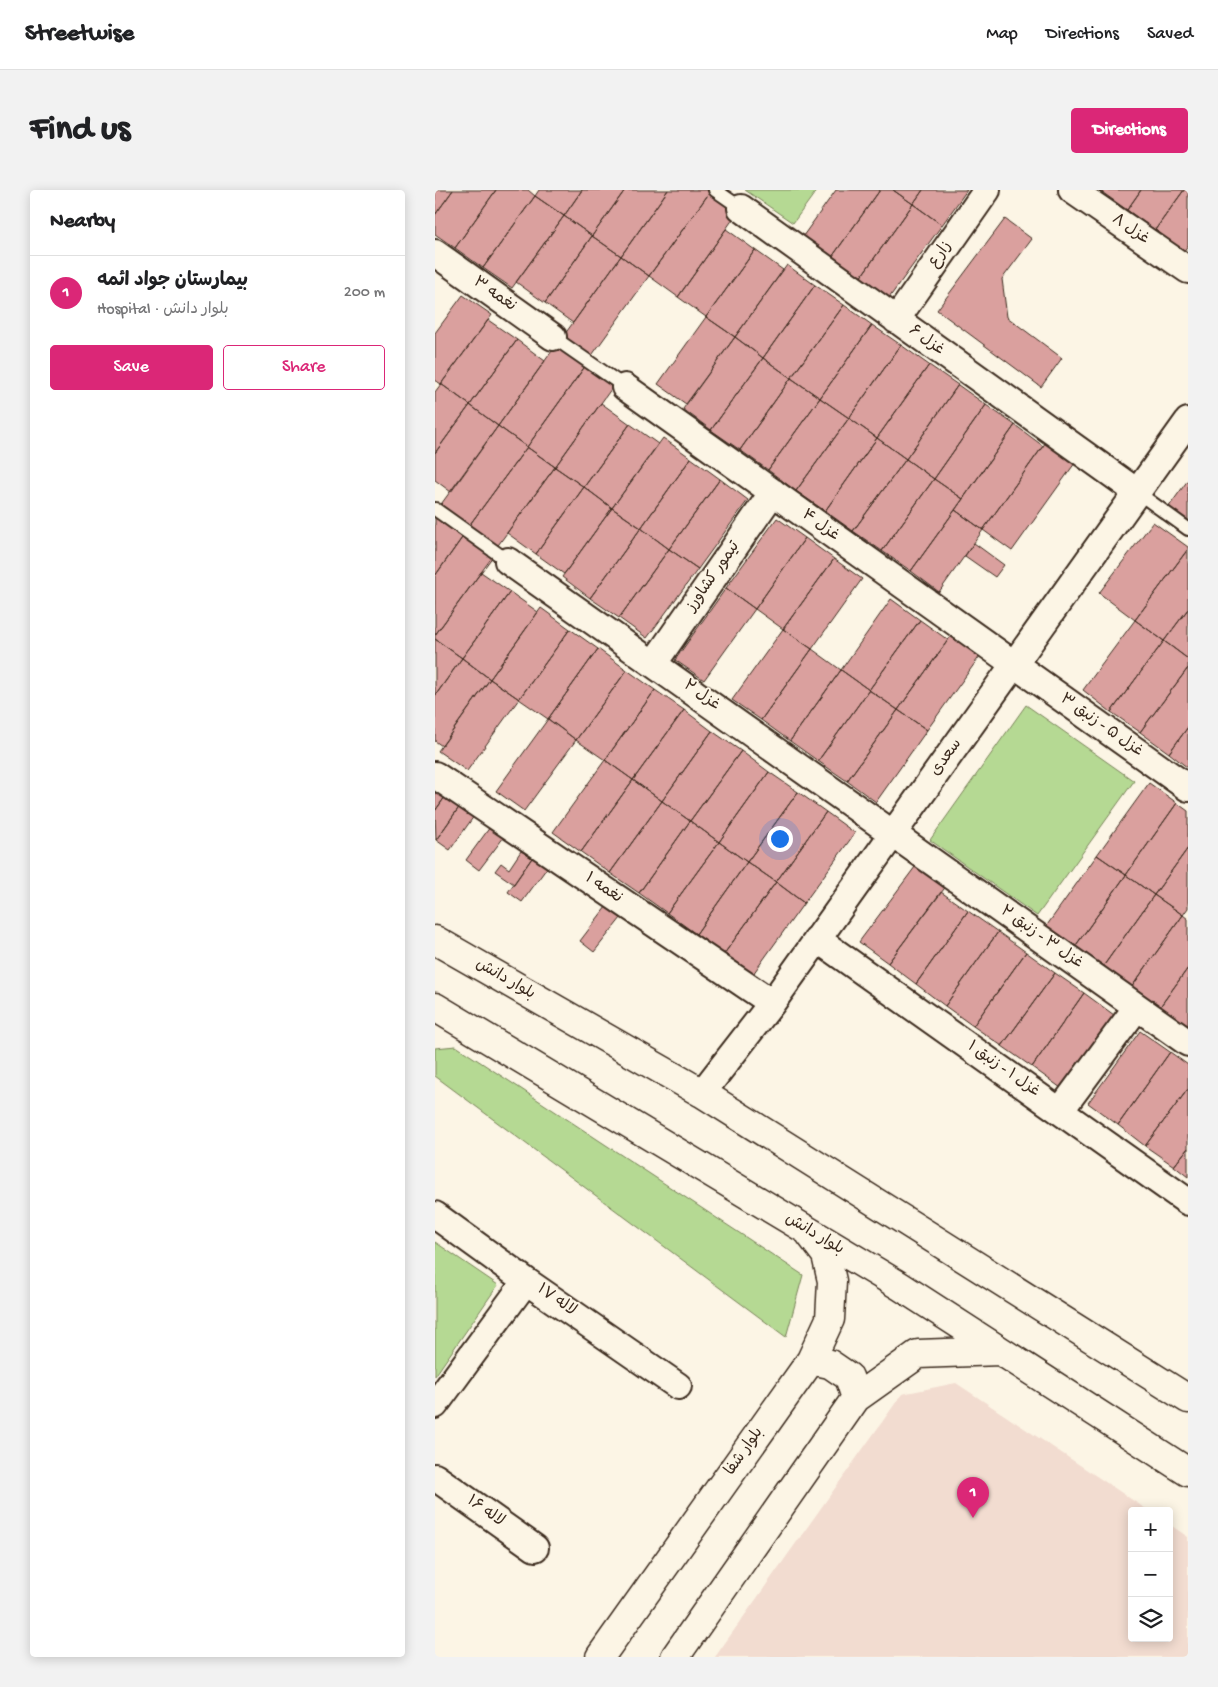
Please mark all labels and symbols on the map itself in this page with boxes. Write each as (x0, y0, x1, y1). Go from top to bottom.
street label: غزل ۸ (1108, 211, 1152, 249)
street label: زارع (925, 238, 957, 272)
street label: نغمه ۳ (469, 273, 519, 317)
street label: غزل ۶ (904, 322, 948, 360)
street label: غزل ۴ (797, 506, 843, 546)
street label: تیمور کشاورز (682, 538, 745, 617)
street label: غزل ۲ (679, 677, 723, 715)
street label: غزل ۵ - زنبق ۳ (1056, 690, 1146, 762)
street label: سعدی (927, 736, 967, 780)
your location (767, 826, 793, 852)
street label: نغمه ۱ (581, 870, 625, 908)
street label: غزل ۳ - زنبق ۲ (996, 902, 1086, 974)
street label: بلوار دانش (472, 955, 538, 1005)
street label: غزل ۱ - زنبق ۱ (963, 1038, 1043, 1102)
street label: بلوار دانش (781, 1210, 847, 1260)
street label: لاله ۱۷ (533, 1281, 579, 1321)
street label: بلوار شفا (722, 1424, 768, 1480)
pin: 1 (957, 1477, 989, 1518)
street label: لاله ۱۶ (462, 1492, 508, 1532)

